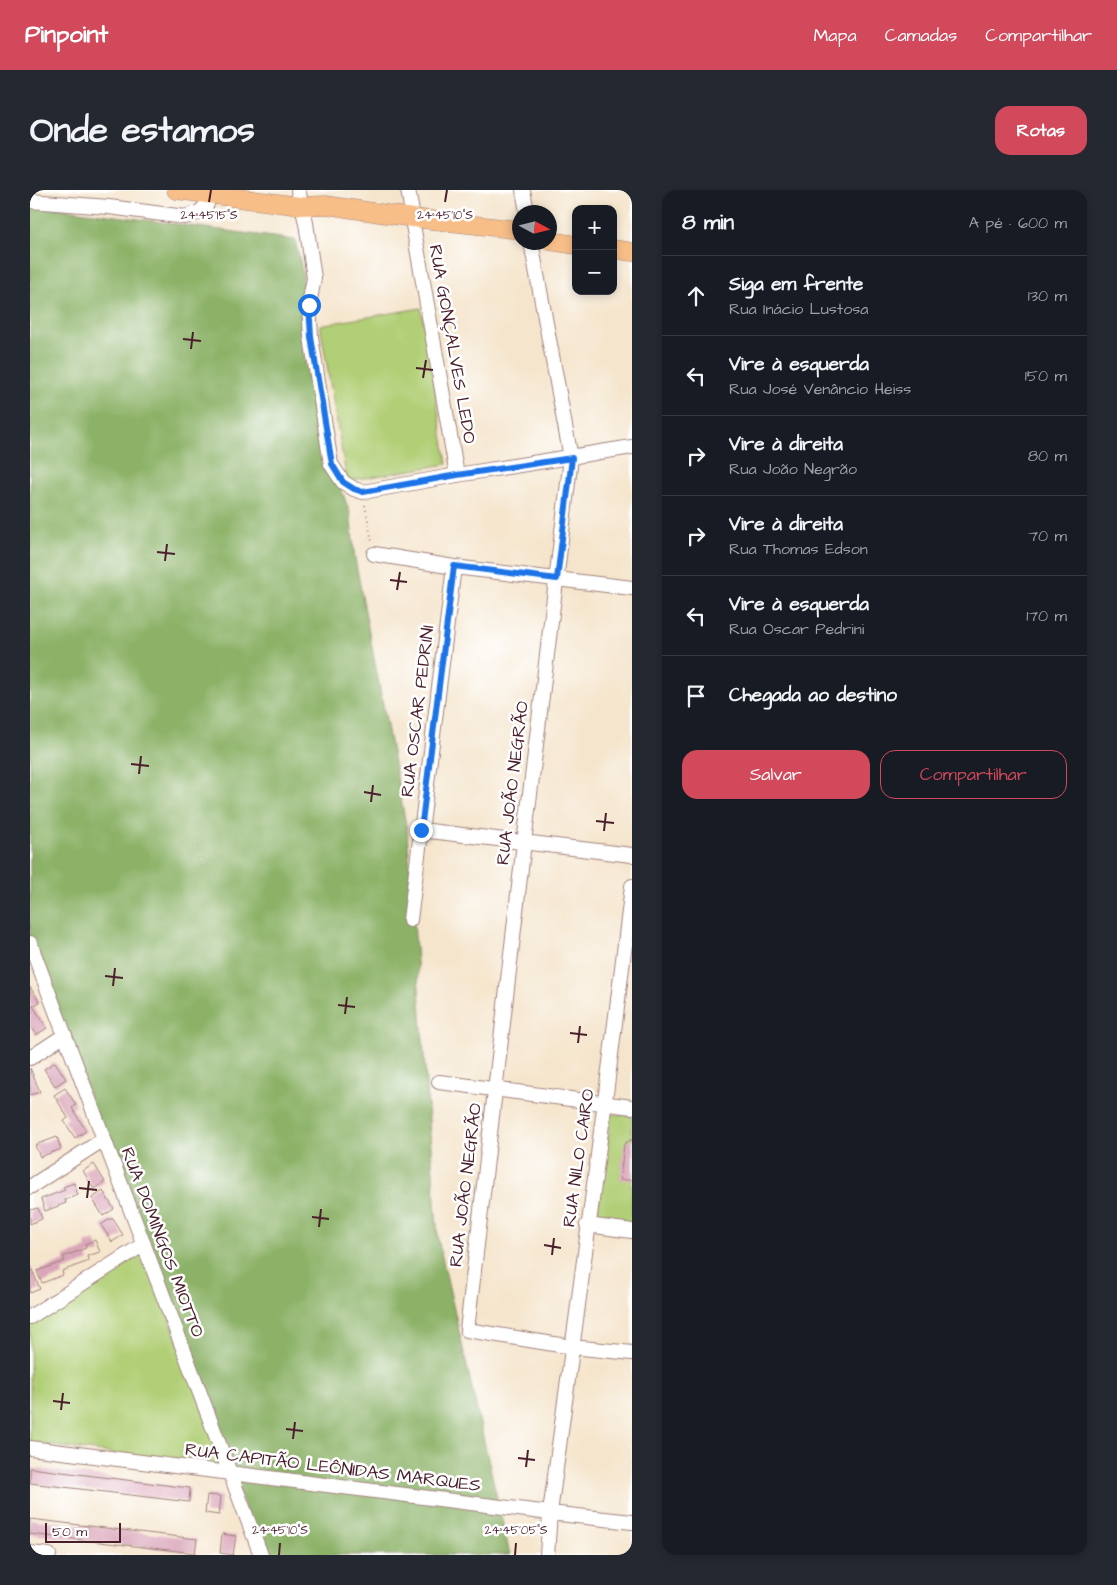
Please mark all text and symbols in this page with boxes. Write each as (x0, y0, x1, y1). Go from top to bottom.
text: Pinpoint (25, 18, 108, 52)
text: Mapa (813, 23, 857, 48)
text: Camadas (885, 23, 957, 48)
text: Compartilhar (985, 23, 1092, 48)
text: Onde estamos (30, 106, 255, 155)
button: Rotas (995, 106, 1087, 155)
north arrow (512, 205, 557, 250)
map controls (572, 205, 617, 295)
button: + (572, 205, 617, 250)
text: 24°45'15"S (181, 207, 238, 224)
text: 24°45'10"S (417, 207, 473, 224)
text: 8 min (682, 208, 734, 237)
text: A pé · 600 m (969, 212, 1067, 234)
street label: RUA GONÇALVES LEDO (423, 243, 482, 446)
button: − (572, 250, 617, 295)
text: Siga em frente (729, 271, 863, 298)
icon: ahead (682, 282, 710, 310)
text: 130 m (1028, 285, 1067, 307)
route start (298, 294, 321, 317)
text: Rua Inácio Lustosa (729, 298, 868, 320)
text: Vire à esquerda (729, 351, 869, 378)
icon: left (682, 362, 710, 390)
text: 150 m (1025, 365, 1067, 387)
text: Rua José Venâncio Heiss (729, 378, 911, 400)
text: Vire à direita (729, 431, 843, 458)
icon: right (682, 442, 710, 470)
text: 80 m (1028, 445, 1067, 467)
text: Rua João Negrão (729, 458, 857, 480)
text: Vire à direita (729, 511, 843, 538)
icon: right (682, 522, 710, 550)
text: 70 m (1028, 525, 1067, 547)
text: Rua Thomas Edson (729, 538, 868, 560)
text: Vire à esquerda (729, 591, 869, 618)
icon: left (682, 602, 710, 630)
text: 170 m (1026, 605, 1067, 627)
text: Rua Oscar Pedrini (729, 618, 864, 640)
street label: RUA OSCAR PEDRINI (395, 624, 440, 798)
icon: arrive (682, 682, 710, 710)
text: Chegada ao destino (729, 682, 897, 709)
street label: RUA JOÃO NEGRÃO (490, 700, 535, 866)
button: Salvar (682, 750, 870, 799)
button: Compartilhar (880, 750, 1067, 799)
route end (410, 819, 433, 842)
street label: RUA NILO CAIRO (556, 1087, 601, 1229)
street label: RUA JOÃO NEGRÃO (443, 1102, 488, 1268)
street label: RUA DOMINGOS MIOTTO (115, 1144, 210, 1341)
street label: RUA CAPITÃO LEÔNIDAS MARQUES (184, 1437, 482, 1498)
scale bar (45, 1520, 121, 1543)
text: 50 m (52, 1522, 87, 1542)
text: 24°45'10"S (252, 1522, 308, 1539)
text: 24°45'05"S (485, 1522, 548, 1539)

